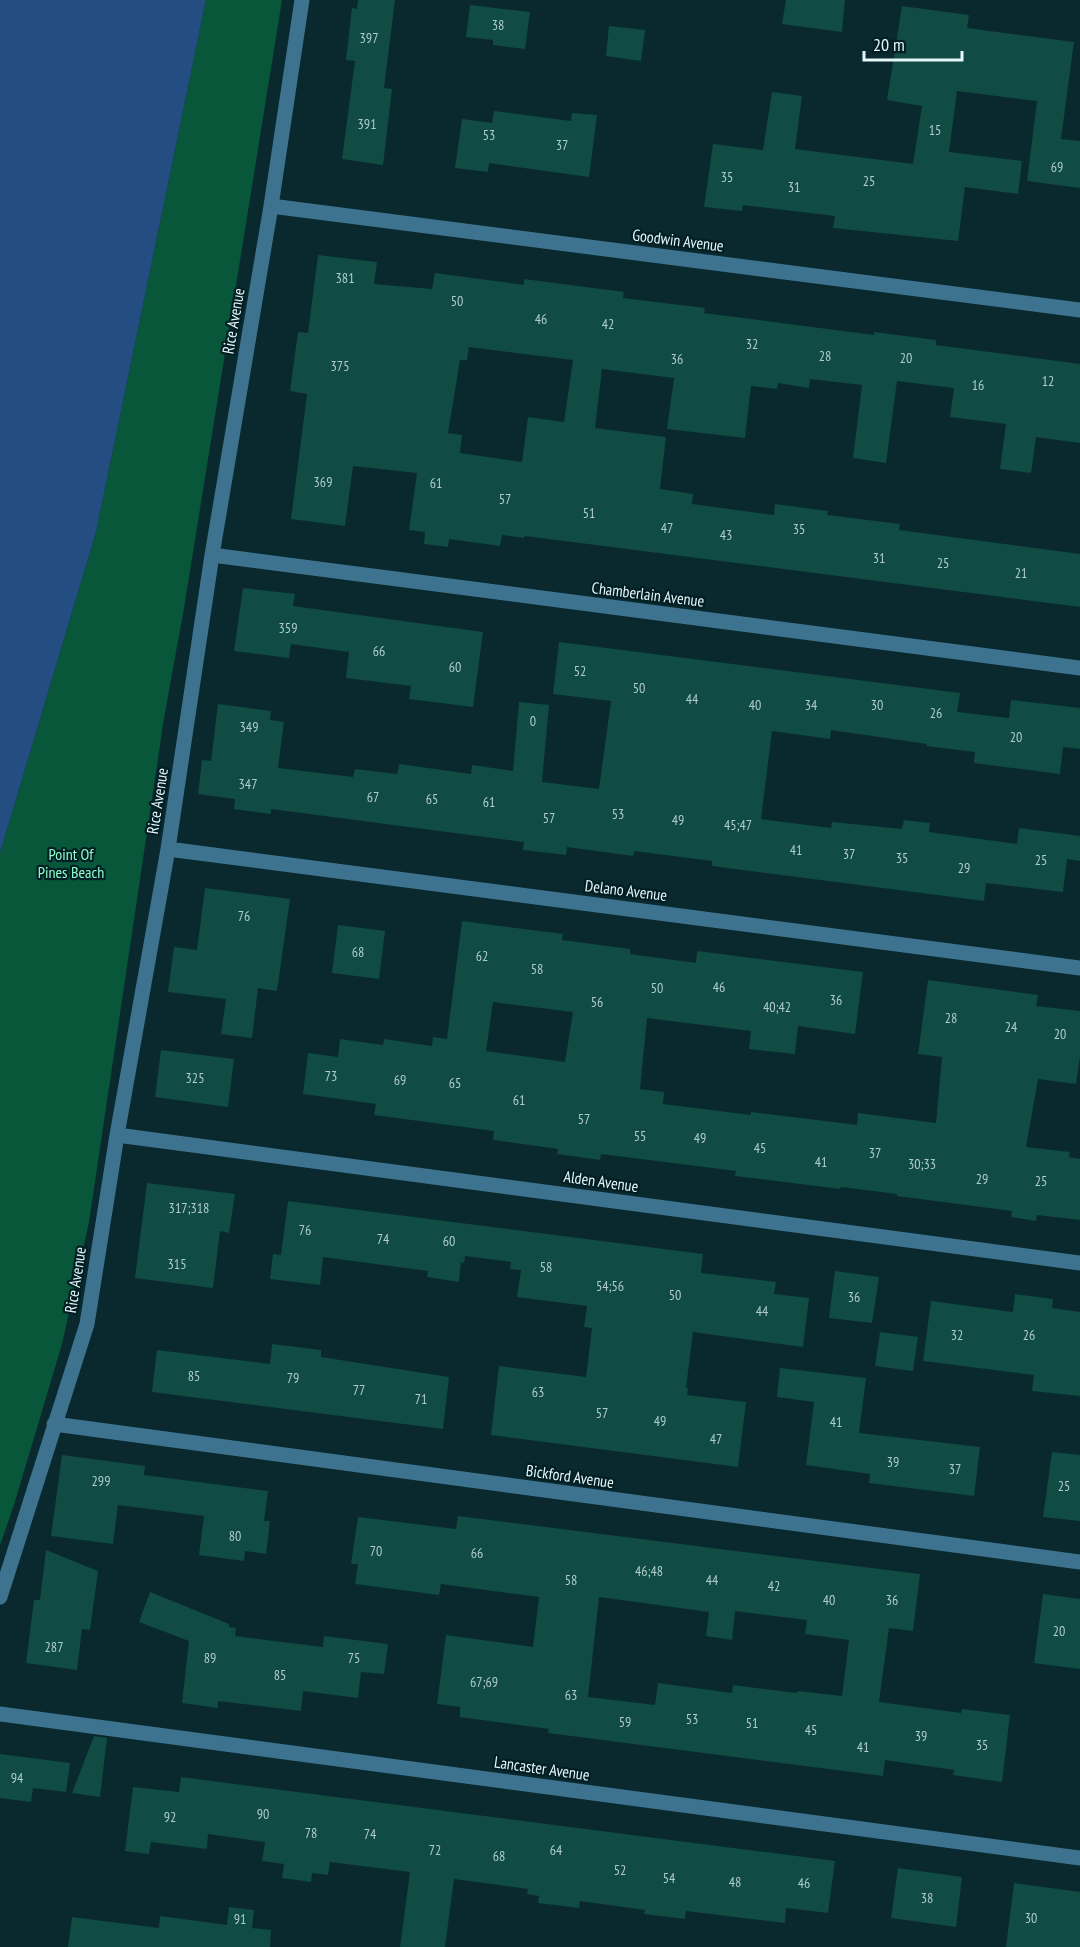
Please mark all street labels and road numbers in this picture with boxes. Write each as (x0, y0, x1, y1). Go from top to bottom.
street label: Goodwin Avenue (631, 224, 725, 256)
street label: Rice Avenue (217, 286, 249, 356)
street label: Chamberlain Avenue (591, 577, 705, 611)
street label: Rice Avenue (142, 767, 172, 835)
street label: Delano Avenue (584, 875, 668, 905)
street label: Alden Avenue (562, 1166, 640, 1196)
street label: Rice Avenue (60, 1246, 90, 1314)
street label: Bickford Avenue (525, 1460, 615, 1492)
street label: Lancaster Avenue (493, 1751, 591, 1785)

